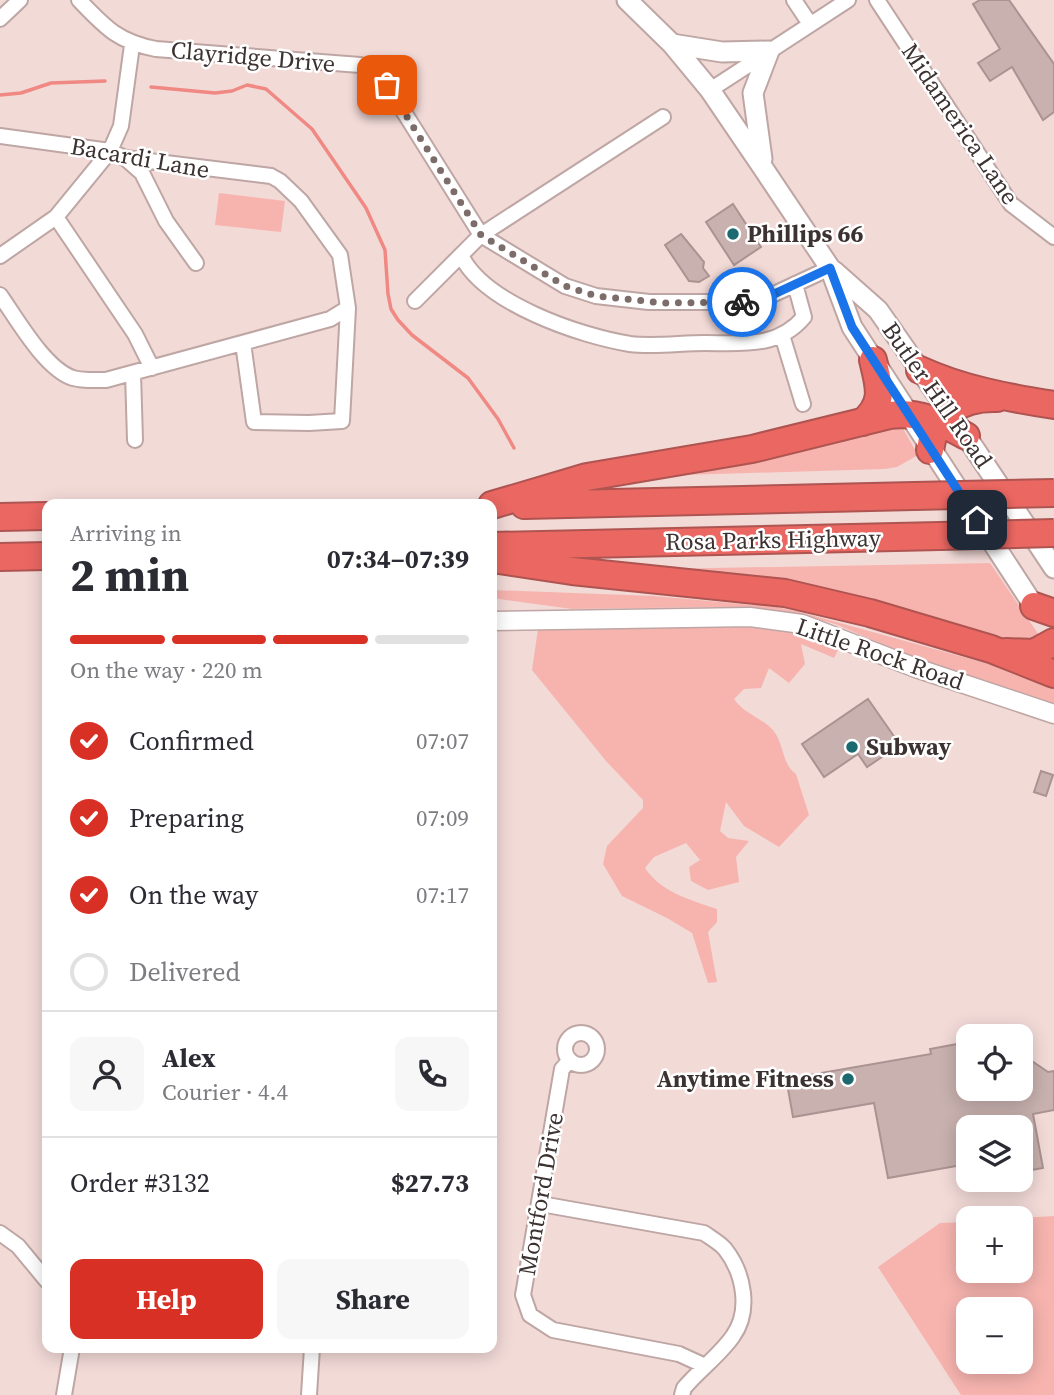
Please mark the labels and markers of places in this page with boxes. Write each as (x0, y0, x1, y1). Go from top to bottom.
pin (357, 55, 417, 115)
place label: Phillips 66 (747, 217, 864, 250)
marker: Phillips 66 (725, 226, 741, 242)
pin (947, 490, 1007, 550)
place label: Subway (866, 730, 951, 763)
marker: Subway (844, 739, 860, 755)
place label: Anytime Fitness (657, 1062, 834, 1095)
marker: Anytime Fitness (840, 1071, 856, 1087)

